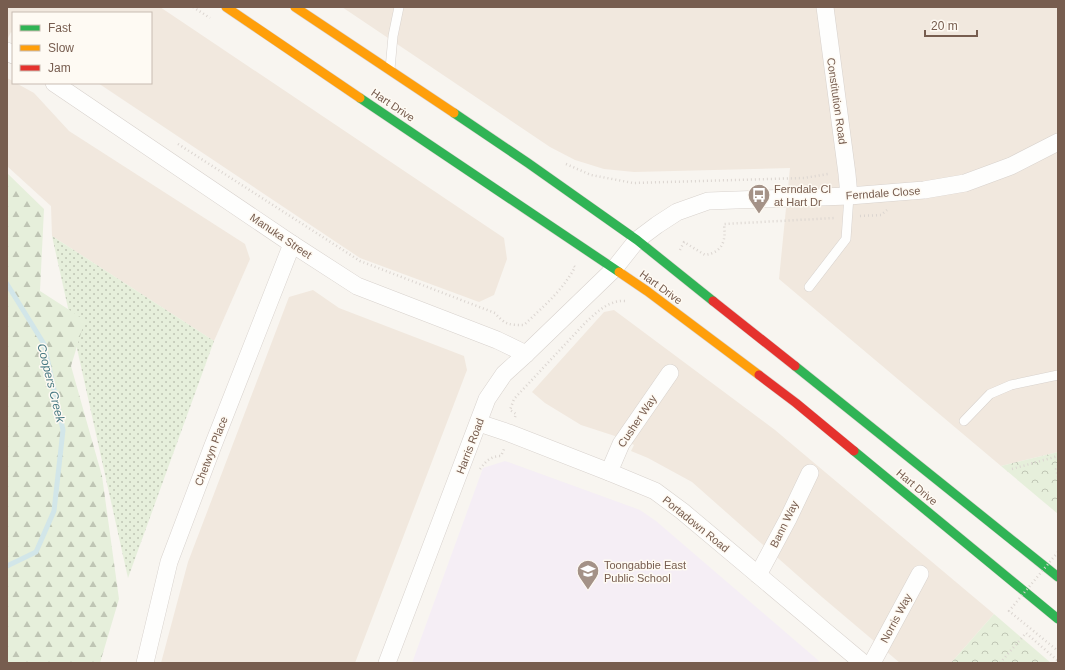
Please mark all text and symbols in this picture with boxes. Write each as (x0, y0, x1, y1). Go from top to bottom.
legend (12, 12, 152, 84)
scale bar (925, 12, 977, 38)
text: 20 m (931, 19, 958, 33)
text: Fast (48, 21, 72, 35)
text: Slow (48, 41, 74, 55)
street label: Constitution Road (825, 57, 849, 145)
text: Jam (48, 61, 71, 75)
street label: Hart Drive (369, 86, 417, 124)
bus stop icon: Ferndale Cl at Hart Dr (746, 182, 772, 215)
place label: Ferndale Cl at Hart Dr (774, 183, 831, 208)
street label: Ferndale Close (845, 184, 921, 202)
street label: Manuka Street (248, 211, 314, 261)
street label: Hart Drive (637, 268, 685, 306)
water label: Coopers Creek (34, 342, 68, 425)
street label: Cusher Way (615, 392, 659, 449)
street label: Chetwyn Place (192, 415, 230, 487)
street label: Harris Road (454, 416, 486, 476)
street label: Hart Drive (894, 466, 940, 508)
street label: Portadown Road (660, 494, 732, 554)
street label: Bann Way (768, 498, 801, 549)
school or university icon: Toongabbie East Public School (575, 558, 601, 591)
place label: Toongabbie East Public School (604, 559, 686, 584)
street label: Norris Way (878, 591, 914, 645)

